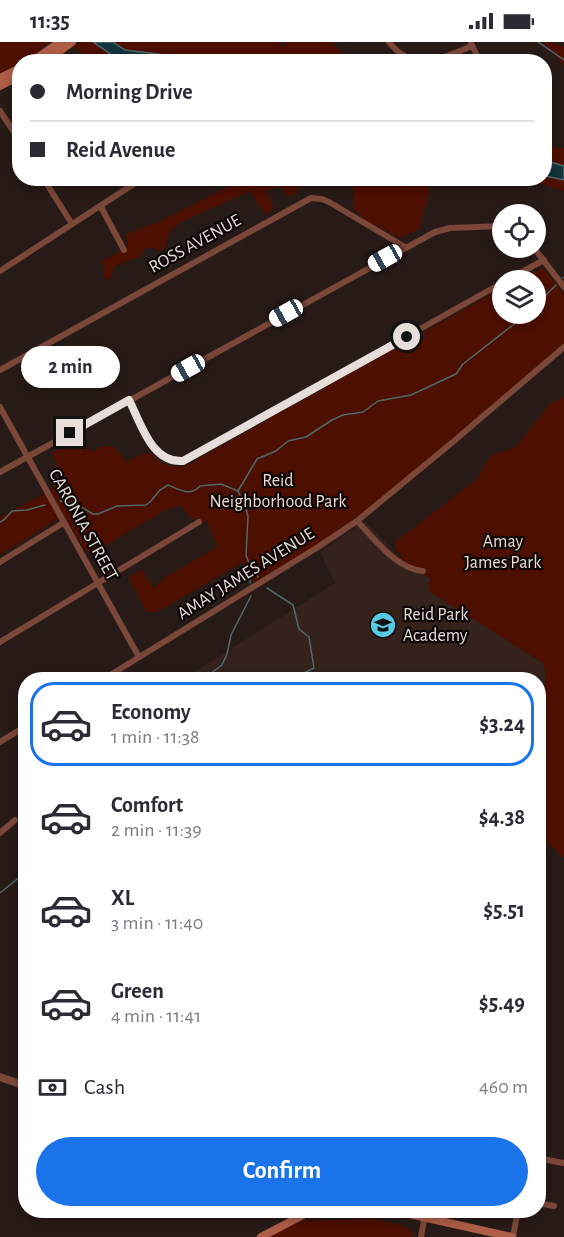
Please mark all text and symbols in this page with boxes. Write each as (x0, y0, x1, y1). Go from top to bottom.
text: 11:35 (30, 10, 70, 32)
text: Morning Drive (66, 81, 193, 103)
text: Reid Avenue (66, 139, 175, 161)
map controls (492, 204, 546, 324)
button: locate (492, 204, 546, 258)
street label: ROSS AVENUE (146, 211, 244, 277)
car (365, 241, 405, 275)
button: layers (492, 270, 546, 324)
car (266, 296, 306, 330)
route start (393, 323, 420, 350)
callout: 2 min (20, 346, 119, 388)
car (168, 351, 208, 385)
text: 2 min (48, 357, 93, 377)
route end (56, 419, 83, 446)
street label: CARONIA STREET (45, 466, 121, 584)
park label: Reid Neighborhood Park (210, 472, 347, 511)
street label: AMAY JAMES AVENUE (174, 524, 318, 624)
park label: Amay James Park (465, 533, 542, 572)
place label: Reid Park Academy (403, 606, 469, 645)
school or university icon: Reid Park Academy (368, 610, 398, 640)
icon: car (39, 697, 93, 751)
text: Economy (111, 701, 191, 723)
text: $3.24 (479, 713, 525, 735)
text: 1 min · 11:38 (111, 727, 200, 747)
icon: car (39, 790, 93, 844)
text: Comfort (111, 794, 183, 816)
text: $4.38 (479, 806, 525, 828)
text: 2 min · 11:39 (111, 820, 202, 840)
icon: car (39, 883, 93, 937)
text: XL (111, 887, 134, 909)
text: $5.51 (483, 899, 525, 921)
text: 3 min · 11:40 (111, 913, 203, 933)
icon: car (39, 976, 93, 1030)
text: Green (111, 980, 164, 1002)
text: $5.49 (479, 992, 525, 1014)
text: 4 min · 11:41 (111, 1006, 201, 1026)
icon: cash (36, 1071, 69, 1104)
text: Cash (84, 1076, 125, 1098)
text: 460 m (479, 1077, 528, 1097)
button: Confirm (36, 1137, 528, 1206)

